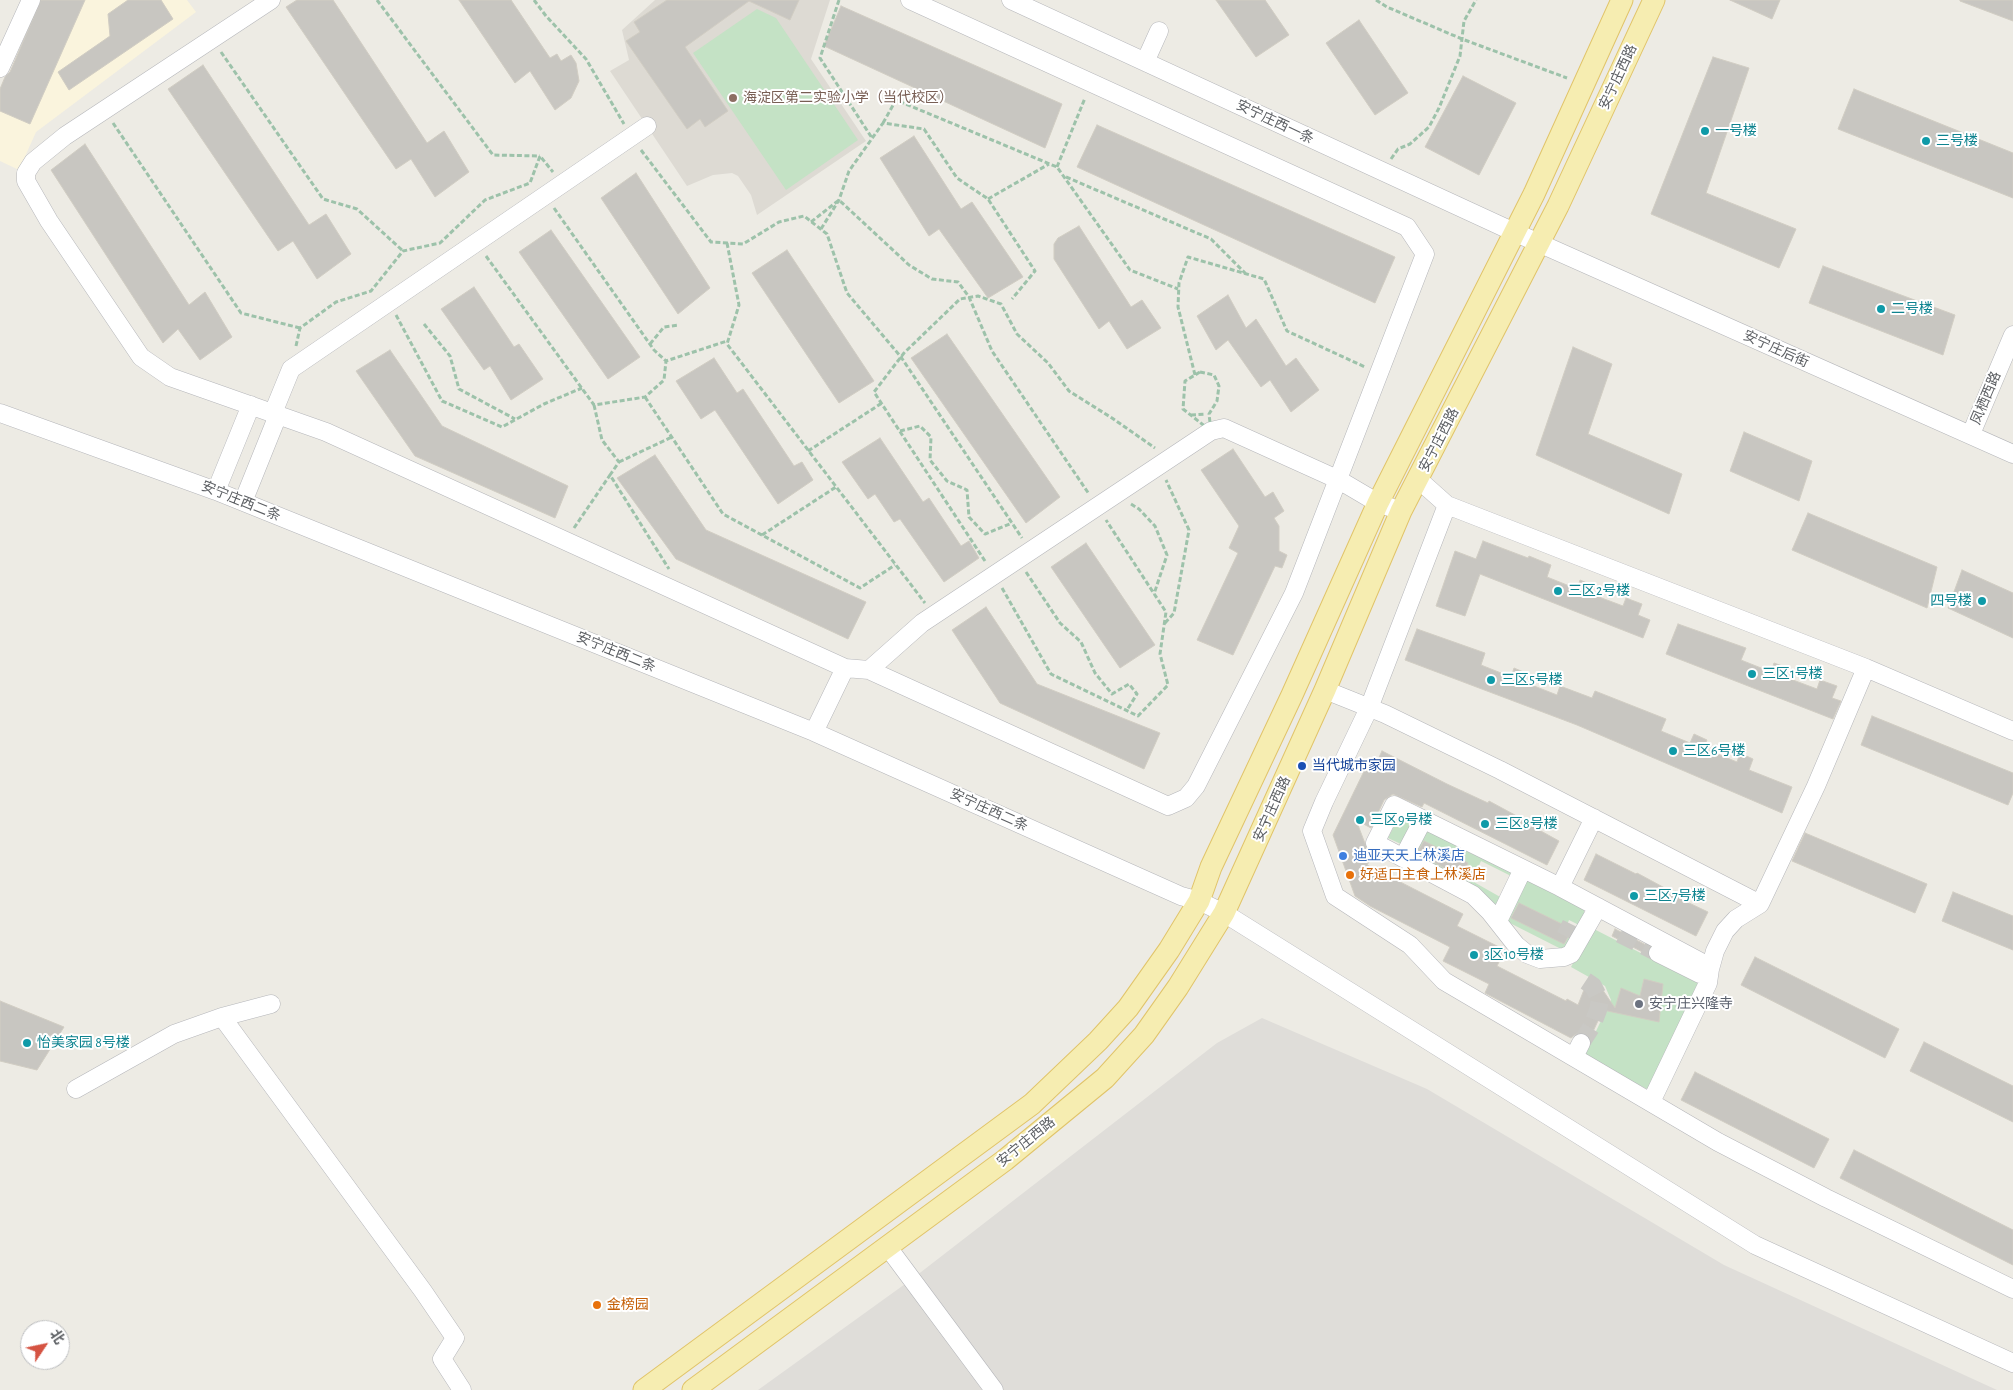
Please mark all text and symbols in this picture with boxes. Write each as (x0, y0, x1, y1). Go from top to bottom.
street label: 安宁庄西路 (1596, 42, 1640, 112)
place label: 海淀区第二实验小学（当代校区） (743, 90, 953, 106)
marker: 海淀区第二实验小学（当代校区） (727, 92, 739, 104)
street label: 安宁庄西一条 (1233, 97, 1317, 147)
place label: 一号楼 (1715, 123, 1757, 139)
marker: 一号楼 (1699, 125, 1711, 137)
place label: 三号楼 (1936, 133, 1978, 149)
marker: 三号楼 (1920, 135, 1932, 147)
place label: 二号楼 (1891, 301, 1933, 317)
marker: 二号楼 (1875, 303, 1887, 315)
street label: 安宁庄后街 (1741, 327, 1811, 371)
street label: 凤栖西路 (1967, 369, 2005, 427)
street label: 安宁庄西路 (1416, 405, 1462, 475)
street label: 安宁庄西二条 (199, 477, 283, 525)
place label: 三区2号楼 (1568, 583, 1630, 599)
marker: 三区2号楼 (1552, 585, 1564, 597)
place label: 四号楼 (1930, 593, 1972, 609)
marker: 四号楼 (1976, 595, 1988, 607)
street label: 安宁庄西二条 (574, 628, 658, 676)
place label: 三区1号楼 (1762, 666, 1823, 682)
marker: 三区1号楼 (1746, 668, 1758, 680)
place label: 三区5号楼 (1501, 672, 1563, 688)
marker: 三区5号楼 (1485, 674, 1497, 686)
place label: 三区6号楼 (1683, 743, 1746, 759)
marker: 三区6号楼 (1667, 745, 1679, 757)
place label: 当代城市家园 (1312, 758, 1396, 774)
marker: 当代城市家园 (1296, 760, 1308, 772)
street label: 安宁庄西路 (1250, 774, 1294, 844)
street label: 安宁庄西二条 (947, 785, 1031, 835)
place label: 三区9号楼 (1370, 812, 1433, 828)
marker: 三区9号楼 (1354, 814, 1366, 826)
place label: 三区8号楼 (1495, 816, 1558, 832)
marker: 三区8号楼 (1479, 818, 1491, 830)
place label: 迪亚天天上林溪店 (1353, 848, 1465, 864)
marker: 迪亚天天上林溪店 (1337, 850, 1349, 862)
place label: 好适口主食上林溪店 (1360, 867, 1486, 883)
marker: 好适口主食上林溪店 (1344, 869, 1356, 881)
place label: 三区7号楼 (1644, 888, 1706, 904)
marker: 三区7号楼 (1628, 890, 1640, 902)
place label: 3区10号楼 (1484, 947, 1544, 963)
marker: 3区10号楼 (1468, 949, 1480, 961)
place label: 安宁庄兴隆寺 (1649, 996, 1733, 1012)
marker: 安宁庄兴隆寺 (1633, 998, 1645, 1010)
place label: 怡美家园 8号楼 (37, 1035, 130, 1051)
marker: 怡美家园 8号楼 (21, 1037, 33, 1049)
street label: 安宁庄西路 (994, 1113, 1058, 1171)
place label: 金榜园 (607, 1297, 649, 1313)
marker: 金榜园 (591, 1299, 603, 1311)
north arrow (20, 1320, 70, 1370)
text: 北 (47, 1327, 66, 1347)

